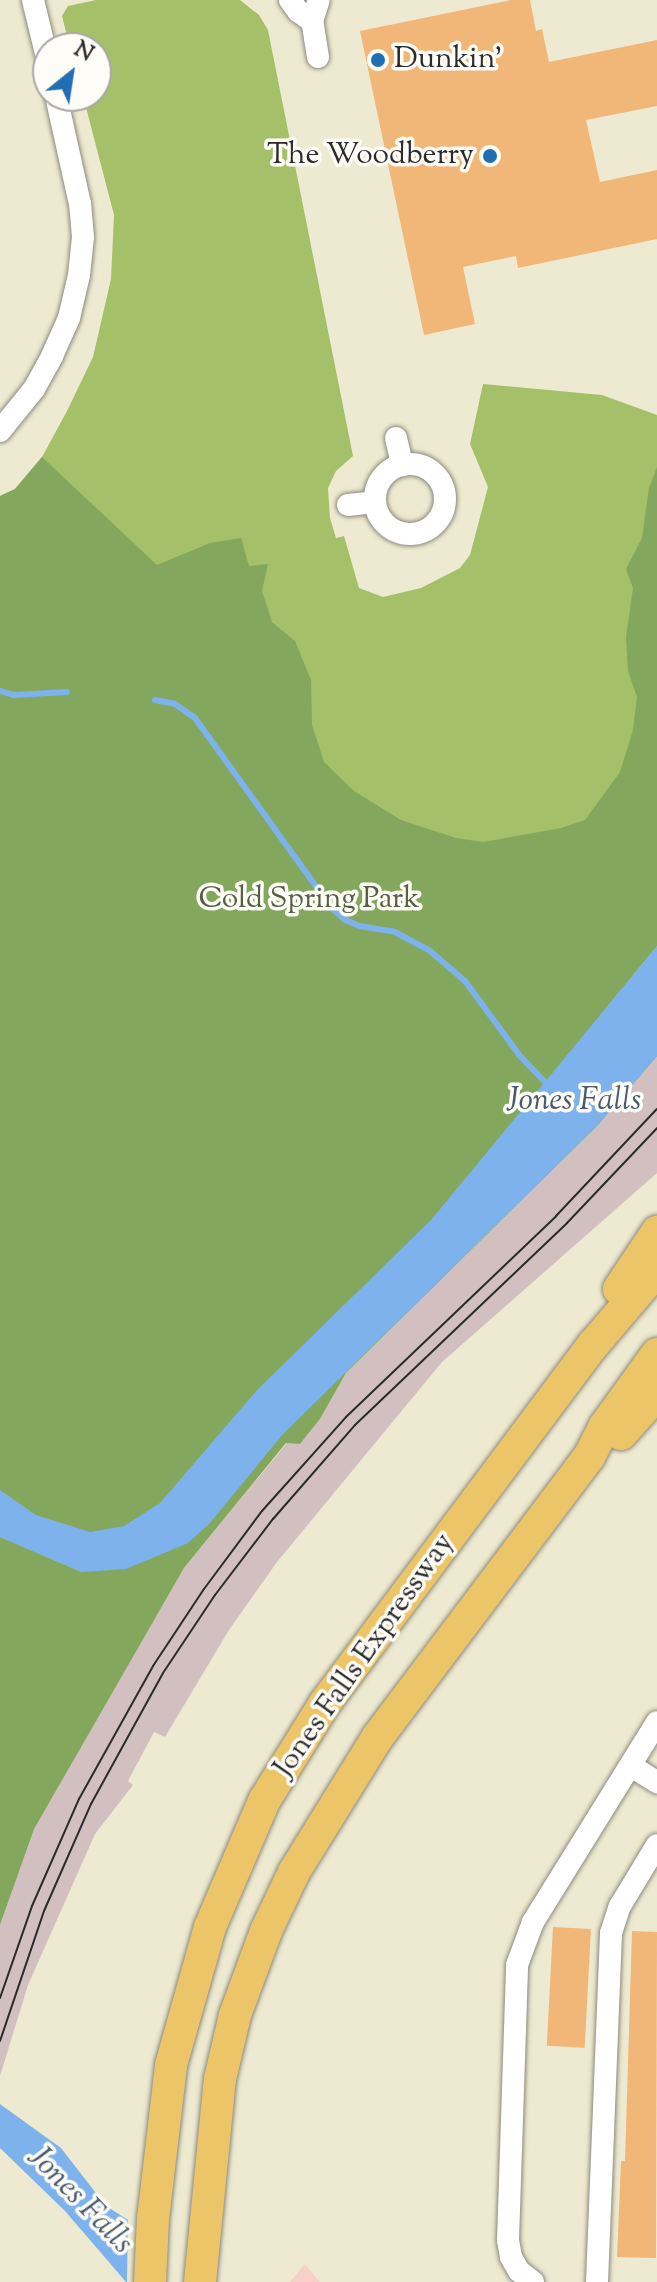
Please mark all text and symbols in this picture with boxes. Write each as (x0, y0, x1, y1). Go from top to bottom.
north arrow (32, 32, 112, 112)
text: N (67, 35, 99, 71)
place label: Dunkin' (394, 42, 502, 78)
marker: Dunkin' (369, 51, 387, 69)
place label: The Woodberry (267, 138, 474, 174)
marker: The Woodberry (481, 147, 499, 165)
park label: Cold Spring Park (198, 882, 420, 918)
water label: Jones Falls (507, 1082, 641, 1120)
street label: Jones Falls Expressway (267, 1527, 463, 1785)
water label: Jones Falls (20, 2139, 140, 2263)

